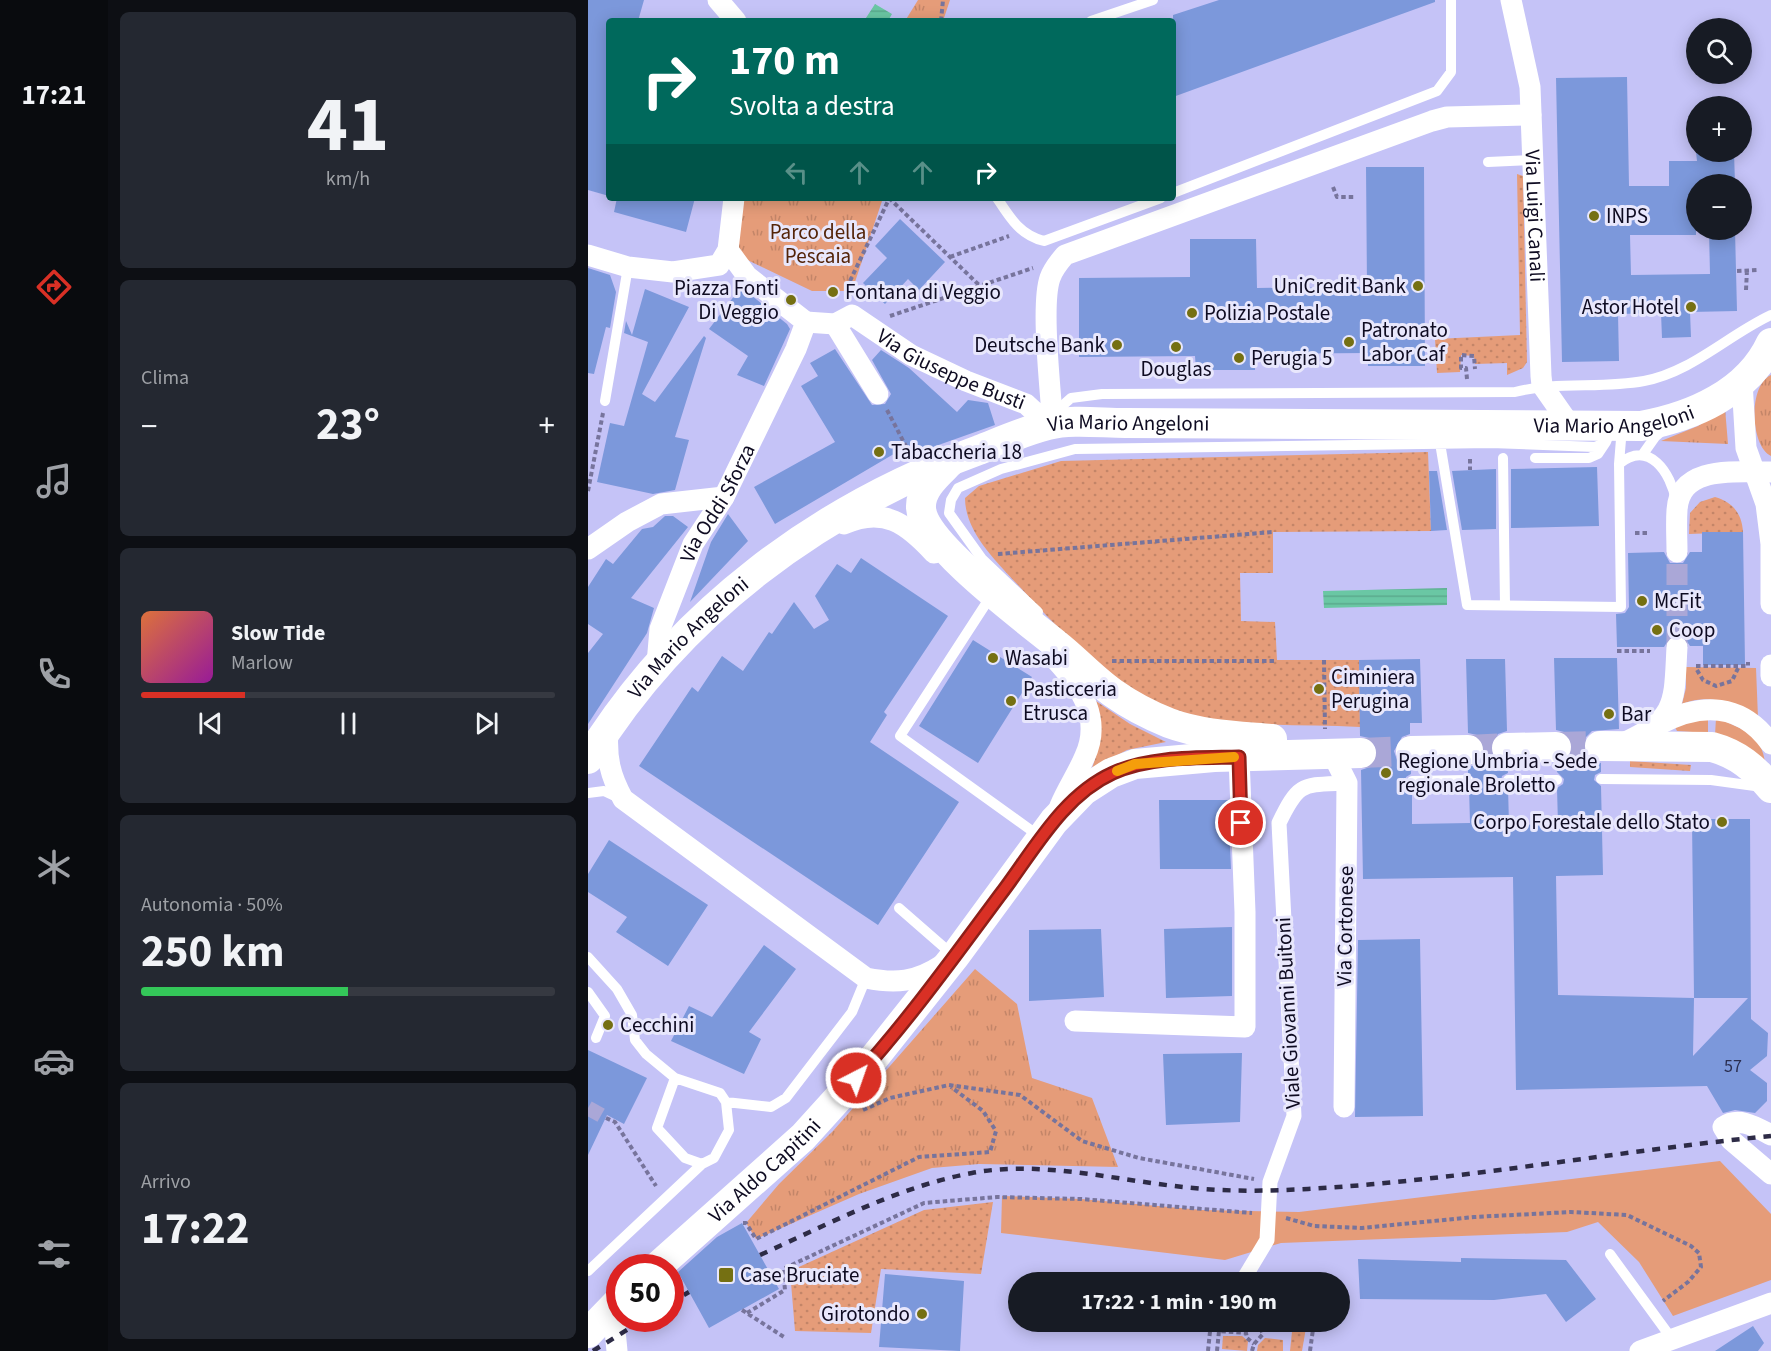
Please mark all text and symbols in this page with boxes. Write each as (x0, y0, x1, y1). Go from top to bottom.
map controls (1686, 18, 1752, 240)
button: search (1686, 18, 1752, 84)
text: 170 m (729, 31, 840, 91)
icon: right (630, 42, 708, 120)
text: 41 (307, 70, 389, 181)
text: 17:21 (21, 76, 87, 115)
text: Svolta a destra (729, 87, 895, 126)
button: + (1686, 96, 1752, 162)
street label: Via Luigi Canali (1517, 149, 1552, 283)
icon: left (780, 156, 813, 189)
icon: ahead (843, 156, 876, 189)
icon: ahead (906, 156, 939, 189)
icon: right (969, 156, 1002, 189)
text: km/h (326, 165, 370, 193)
button: − (1686, 174, 1752, 240)
place label: INPS (1606, 201, 1648, 231)
marker: INPS (1587, 209, 1601, 223)
park label: Parco della Pescaia (770, 217, 866, 271)
icon: directions (33, 266, 75, 308)
place label: UniCredit Bank (1273, 271, 1407, 301)
place label: Piazza Fonti Di Veggio (674, 273, 779, 327)
place label: Fontana di Veggio (845, 277, 1001, 307)
marker: UniCredit Bank (1411, 279, 1425, 293)
marker: Fontana di Veggio (826, 285, 840, 299)
place label: Astor Hotel (1582, 292, 1679, 322)
marker: Piazza Fonti Di Veggio (784, 293, 798, 307)
place label: Polizia Postale (1204, 298, 1330, 328)
marker: Astor Hotel (1684, 300, 1698, 314)
marker: Polizia Postale (1185, 306, 1199, 320)
place label: Patronato Labor Caf (1361, 315, 1448, 369)
street label: Via Giuseppe Busti (871, 321, 1030, 417)
place label: Deutsche Bank (974, 330, 1106, 360)
marker: Patronato Labor Caf (1342, 335, 1356, 349)
marker: Deutsche Bank (1110, 338, 1124, 352)
marker: Douglas (1169, 340, 1183, 354)
place label: Perugia 5 (1251, 343, 1332, 373)
marker: Perugia 5 (1232, 351, 1246, 365)
place label: Douglas (1140, 354, 1212, 384)
text: Clima (141, 364, 189, 392)
text: 23° (316, 393, 380, 457)
street label: Via Mario Angeloni (1534, 397, 1699, 441)
text: − (141, 403, 157, 450)
text: + (539, 403, 555, 450)
street label: Via Mario Angeloni (1045, 407, 1209, 440)
place label: Tabaccheria 18 (891, 437, 1022, 467)
street label: Via Oddi Sforza (672, 439, 763, 567)
marker: Tabaccheria 18 (872, 445, 886, 459)
icon: music (33, 460, 75, 502)
street label: Via Mario Angeloni (620, 569, 755, 705)
place label: McFit (1654, 586, 1701, 616)
marker: McFit (1635, 594, 1649, 608)
place label: Coop (1669, 615, 1715, 645)
text: Slow Tide (231, 617, 325, 649)
marker: Coop (1650, 623, 1664, 637)
place label: Wasabi (1005, 643, 1068, 673)
text: Marlow (231, 649, 293, 677)
marker: Wasabi (986, 651, 1000, 665)
icon: phone (33, 653, 75, 695)
place label: Ciminiera Perugina (1331, 662, 1415, 716)
place label: Pasticceria Etrusca (1023, 674, 1117, 728)
marker: Ciminiera Perugina (1312, 682, 1326, 696)
marker: Pasticceria Etrusca (1004, 694, 1018, 708)
place label: Bar (1621, 699, 1652, 729)
icon: previous (194, 707, 227, 740)
icon: pause (332, 707, 365, 740)
icon: next (470, 707, 503, 740)
marker: Bar (1602, 707, 1616, 721)
place label: Regione Umbria - Sede regionale Broletto (1398, 746, 1597, 800)
marker: Regione Umbria - Sede regionale Broletto (1379, 766, 1393, 780)
pin (1215, 797, 1266, 848)
icon: arrive (1224, 806, 1257, 839)
place label: Corpo Forestale dello Stato (1473, 807, 1710, 837)
marker: Corpo Forestale dello Stato (1715, 815, 1729, 829)
icon: climate (33, 846, 75, 888)
street label: Via Cortonese (1329, 865, 1361, 987)
text: Autonomia · 50% (141, 891, 283, 919)
street label: Viale Giovanni Buitoni (1268, 916, 1308, 1110)
text: 250 km (141, 920, 285, 984)
place label: Cecchini (620, 1010, 694, 1040)
marker: Cecchini (601, 1018, 615, 1032)
icon: car (33, 1040, 75, 1082)
position arrow (824, 1046, 888, 1110)
house number: 57 (1724, 1054, 1742, 1079)
street label: Via Aldo Capitini (702, 1112, 828, 1230)
text: Arrivo (141, 1168, 191, 1196)
text: 17:22 (141, 1197, 250, 1261)
icon: filters (33, 1233, 75, 1275)
speed limit sign: 50 (606, 1254, 684, 1332)
place label: Case Bruciate (740, 1260, 859, 1290)
marker: Case Bruciate (717, 1266, 735, 1284)
text: 17:22 · 1 min · 190 m (1081, 1286, 1277, 1318)
place label: Girotondo (821, 1299, 910, 1329)
marker: Girotondo (915, 1307, 929, 1321)

